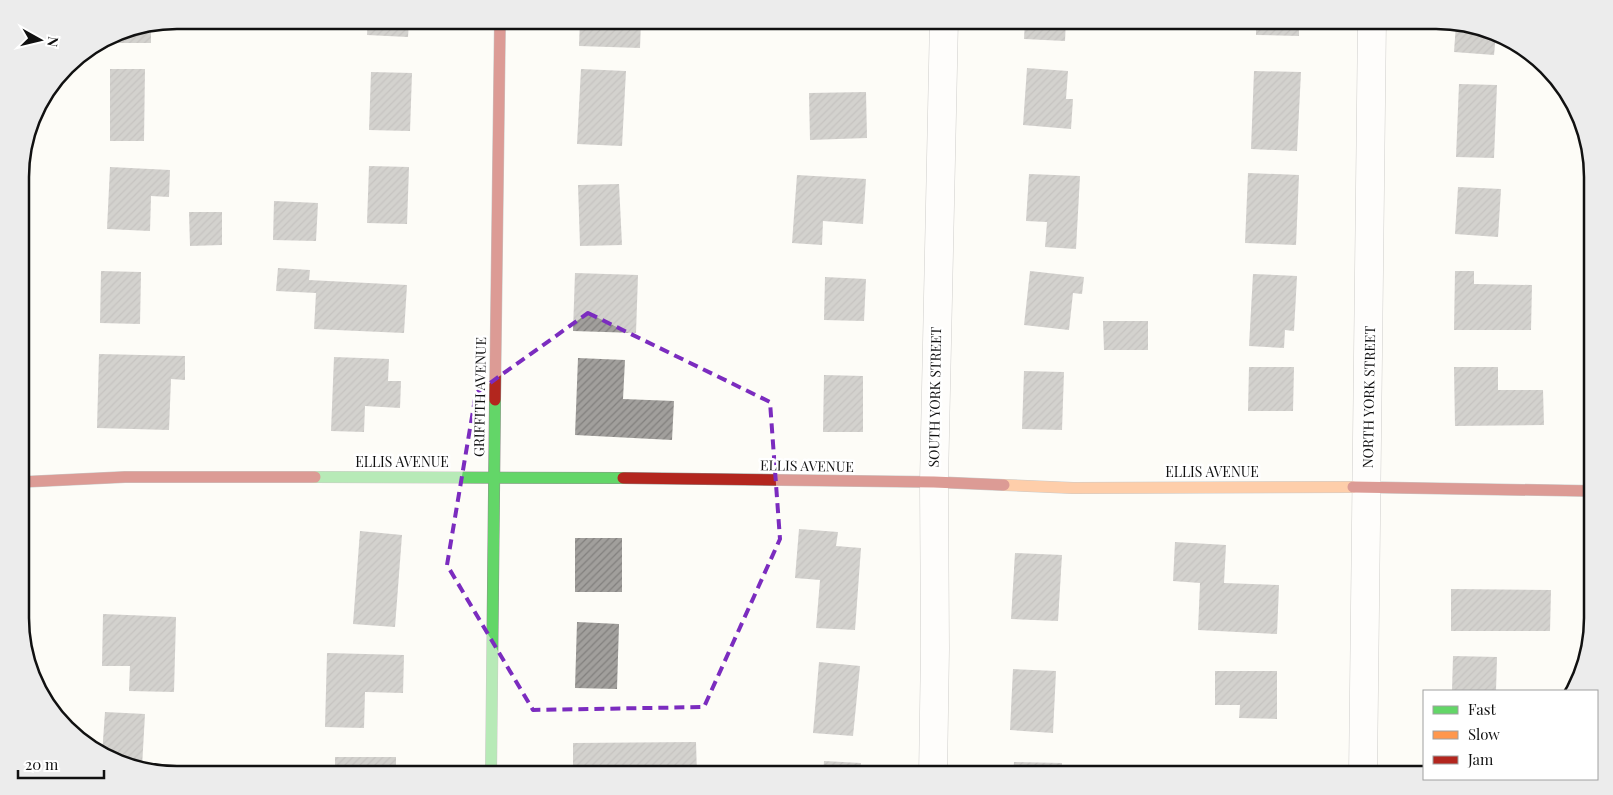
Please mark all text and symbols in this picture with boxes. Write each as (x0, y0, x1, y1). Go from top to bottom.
north arrow (15, 15, 65, 65)
text: N (43, 36, 63, 48)
street label: NORTH YORK STREET (1358, 325, 1379, 468)
street label: SOUTH YORK STREET (924, 326, 945, 468)
street label: GRIFFITH AVENUE (469, 337, 490, 457)
street label: ELLIS AVENUE (355, 452, 449, 471)
street label: ELLIS AVENUE (760, 455, 854, 476)
street label: ELLIS AVENUE (1165, 462, 1259, 481)
legend (1423, 690, 1598, 780)
text: Fast (1468, 699, 1497, 719)
text: Slow (1468, 724, 1500, 744)
scale bar (18, 748, 104, 780)
text: Jam (1467, 749, 1494, 769)
text: 20 m (25, 754, 59, 774)

